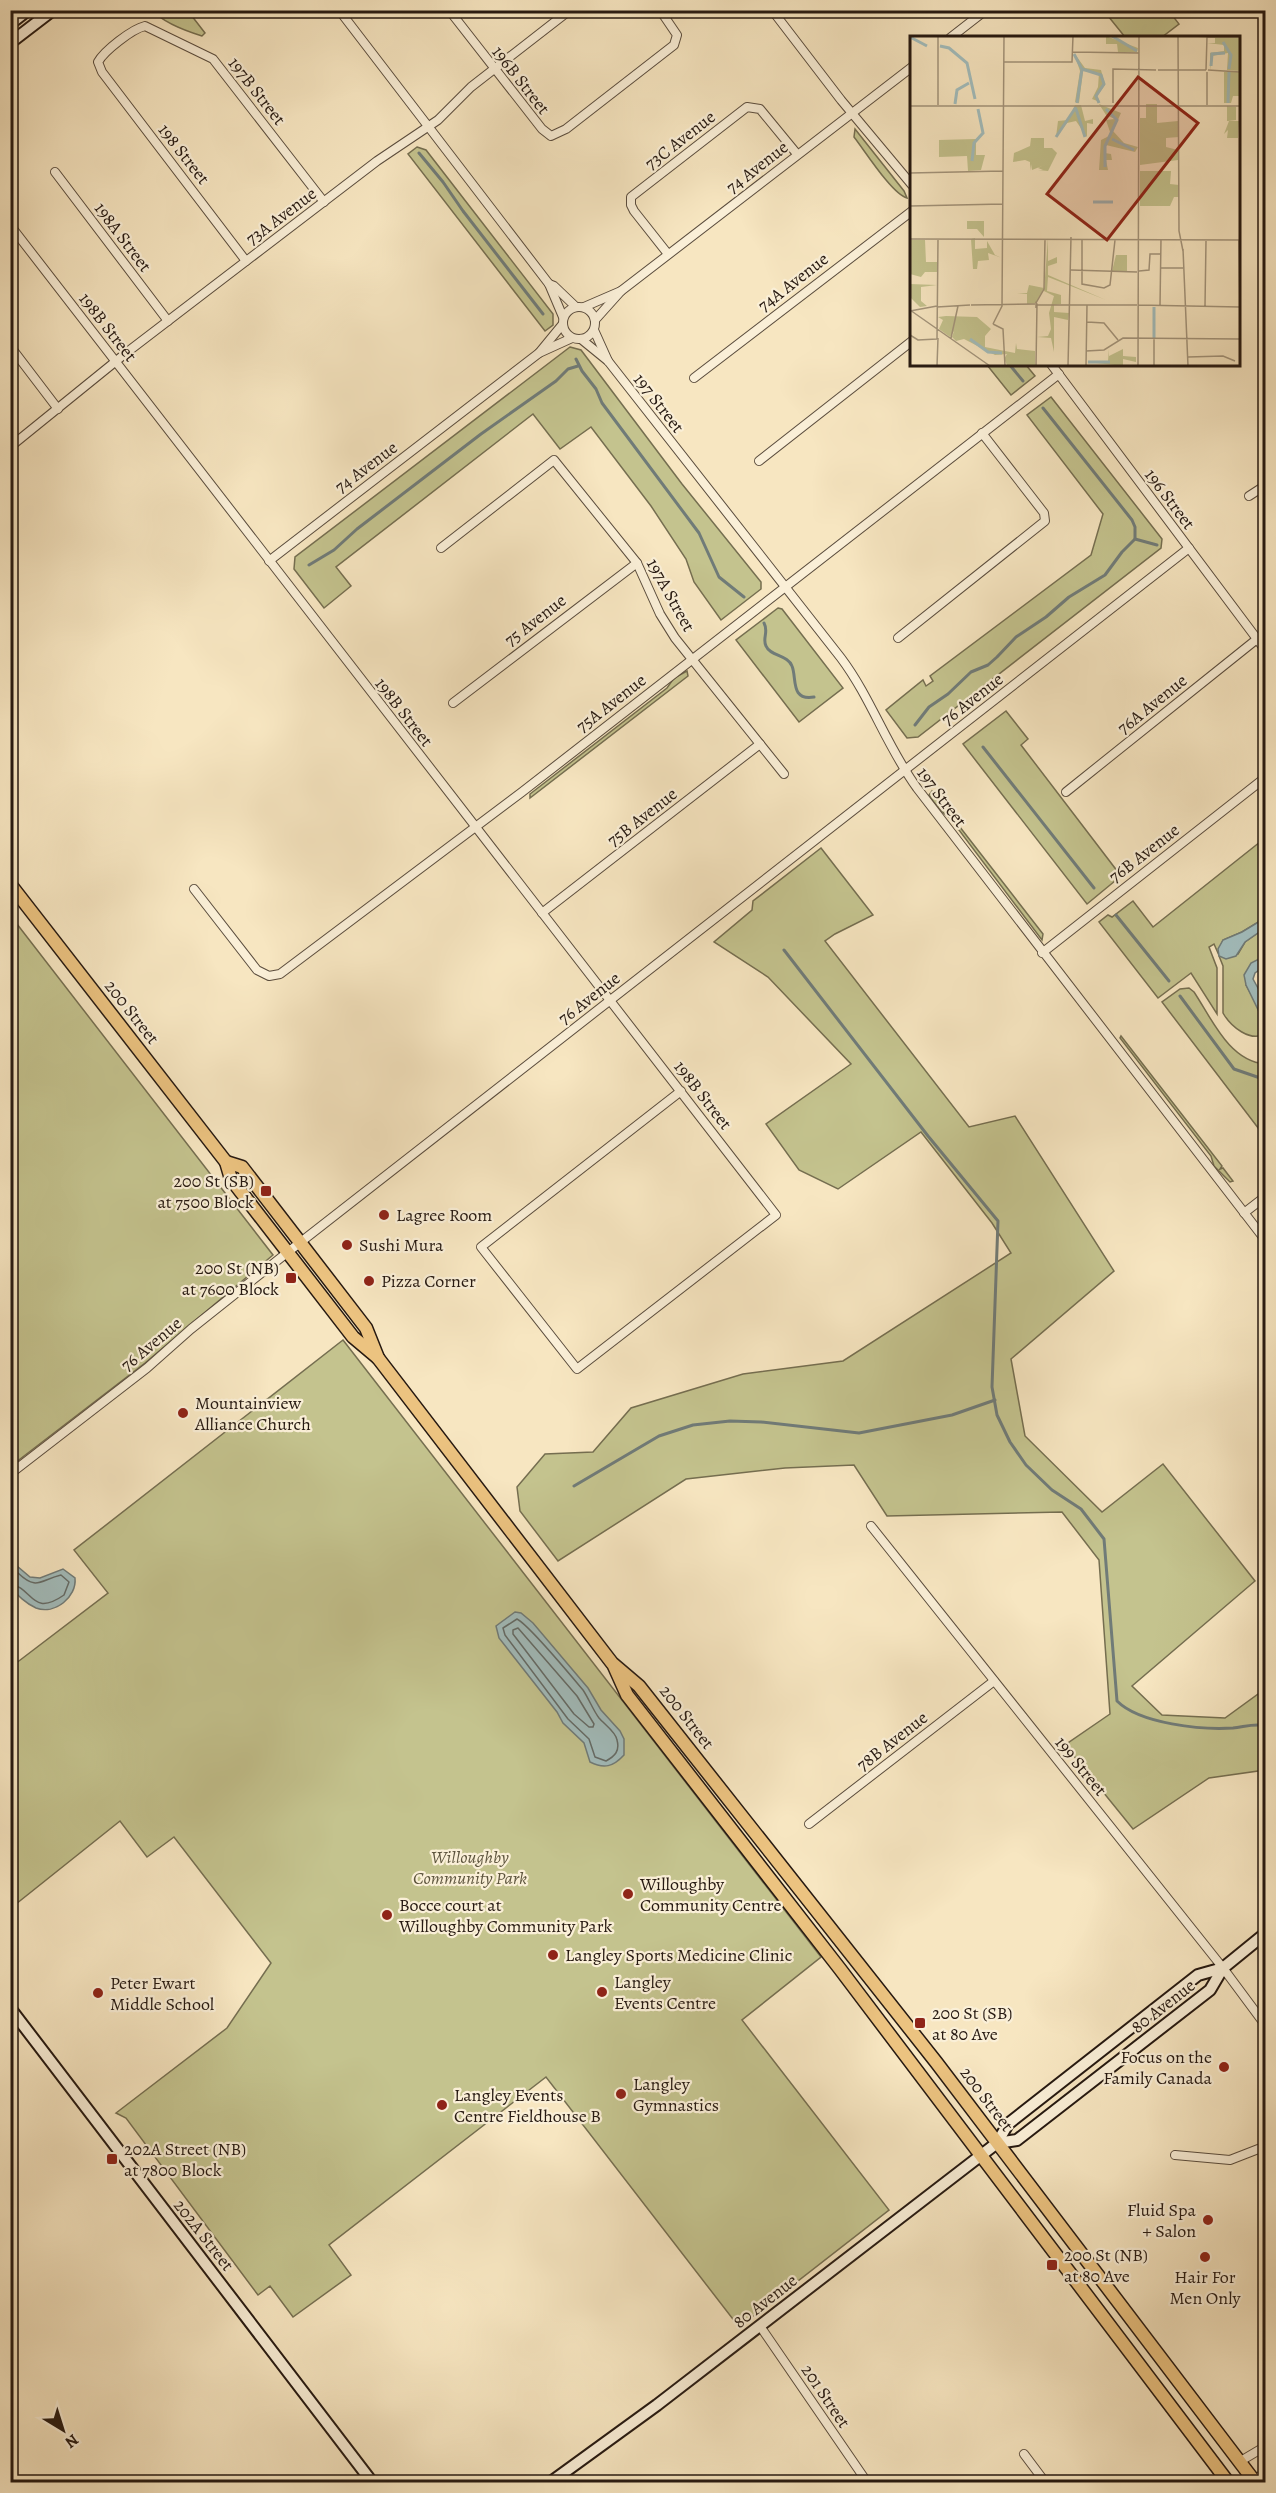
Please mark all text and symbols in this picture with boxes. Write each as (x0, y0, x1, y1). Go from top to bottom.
inset map (910, 36, 1240, 366)
street label: 196B Street (487, 41, 555, 119)
street label: 197B Street (223, 52, 291, 130)
street label: 73C Avenue (640, 105, 720, 175)
street label: 198 Street (153, 119, 215, 189)
street label: 74 Avenue (721, 135, 793, 199)
street label: 73A Avenue (241, 182, 321, 250)
street label: 198A Street (89, 197, 157, 277)
street label: 74A Avenue (753, 247, 833, 317)
street label: 198B Street (73, 287, 143, 367)
street label: 197 Street (628, 368, 690, 438)
street label: 74 Avenue (330, 435, 402, 499)
street label: 196 Street (1139, 464, 1201, 534)
street label: 197A Street (641, 554, 701, 636)
street label: 75 Avenue (499, 588, 571, 652)
street label: 76 Avenue (936, 667, 1008, 731)
street label: 75A Avenue (571, 668, 651, 738)
street label: 76A Avenue (1112, 668, 1192, 740)
street label: 198B Street (369, 672, 439, 752)
street label: 197 Street (911, 762, 973, 832)
street label: 75B Avenue (602, 782, 682, 852)
street label: 76B Avenue (1104, 818, 1184, 888)
street label: 76 Avenue (553, 966, 625, 1030)
street label: 200 Street (99, 975, 165, 1049)
street label: 198B Street (668, 1055, 738, 1135)
place label: 200 St (SB) at 7500 Block (157, 1169, 254, 1214)
marker: 200 St (SB) at 7500 Block (259, 1184, 273, 1198)
place label: Lagree Room (396, 1203, 492, 1227)
marker: Lagree Room (377, 1208, 391, 1222)
place label: Sushi Mura (359, 1233, 444, 1257)
marker: Sushi Mura (340, 1238, 354, 1252)
place label: 200 St (NB) at 7600 Block (182, 1256, 279, 1301)
place label: Pizza Corner (381, 1269, 476, 1293)
marker: 200 St (NB) at 7600 Block (284, 1271, 298, 1285)
marker: Pizza Corner (362, 1274, 376, 1288)
street label: 76 Avenue (115, 1311, 187, 1377)
place label: Mountainview Alliance Church (194, 1391, 311, 1436)
marker: Mountainview Alliance Church (176, 1406, 190, 1420)
street label: 200 Street (654, 1680, 720, 1754)
street label: 78B Avenue (851, 1706, 933, 1776)
street label: 199 Street (1050, 1731, 1112, 1801)
park label: Willoughby Community Park (413, 1845, 527, 1890)
place label: Willoughby Community Centre (639, 1872, 782, 1917)
marker: Willoughby Community Centre (621, 1887, 635, 1901)
place label: Bocce court at Willoughby Community Park (398, 1893, 613, 1938)
marker: Bocce court at Willoughby Community Park (380, 1908, 394, 1922)
place label: Langley Sports Medicine Clinic (565, 1943, 792, 1967)
marker: Langley Sports Medicine Clinic (546, 1948, 560, 1962)
place label: Langley Events Centre (614, 1970, 716, 2015)
place label: Peter Ewart Middle School (110, 1971, 215, 2016)
street label: 80 Avenue (1126, 1973, 1200, 2039)
marker: Langley Events Centre (595, 1985, 609, 1999)
marker: Peter Ewart Middle School (91, 1986, 105, 2000)
place label: 200 St (SB) at 80 Ave (932, 2001, 1013, 2046)
marker: 200 St (SB) at 80 Ave (913, 2016, 927, 2030)
place label: Focus on the Family Canada (1103, 2045, 1213, 2090)
marker: Focus on the Family Canada (1217, 2060, 1231, 2074)
street label: 200 Street (955, 2062, 1019, 2136)
place label: Langley Gymnastics (633, 2072, 719, 2117)
place label: Langley Events Centre Fieldhouse B (454, 2083, 601, 2128)
marker: Langley Gymnastics (614, 2087, 628, 2101)
marker: Langley Events Centre Fieldhouse B (435, 2098, 449, 2112)
place label: 202A Street (NB) at 7800 Block (124, 2137, 246, 2182)
marker: 202A Street (NB) at 7800 Block (105, 2152, 119, 2166)
street label: 202A Street (168, 2194, 240, 2276)
place label: Fluid Spa + Salon (1127, 2198, 1197, 2243)
marker: Fluid Spa + Salon (1201, 2213, 1215, 2227)
place label: 200 St (NB) at 80 Ave (1064, 2243, 1148, 2288)
marker: Hair For Men Only (1198, 2250, 1212, 2264)
marker: 200 St (NB) at 80 Ave (1045, 2258, 1059, 2272)
place label: Hair For Men Only (1169, 2265, 1242, 2310)
street label: 80 Avenue (728, 2268, 802, 2334)
street label: 201 Street (796, 2359, 856, 2433)
north arrow (33, 2400, 93, 2460)
text: N (60, 2429, 83, 2454)

